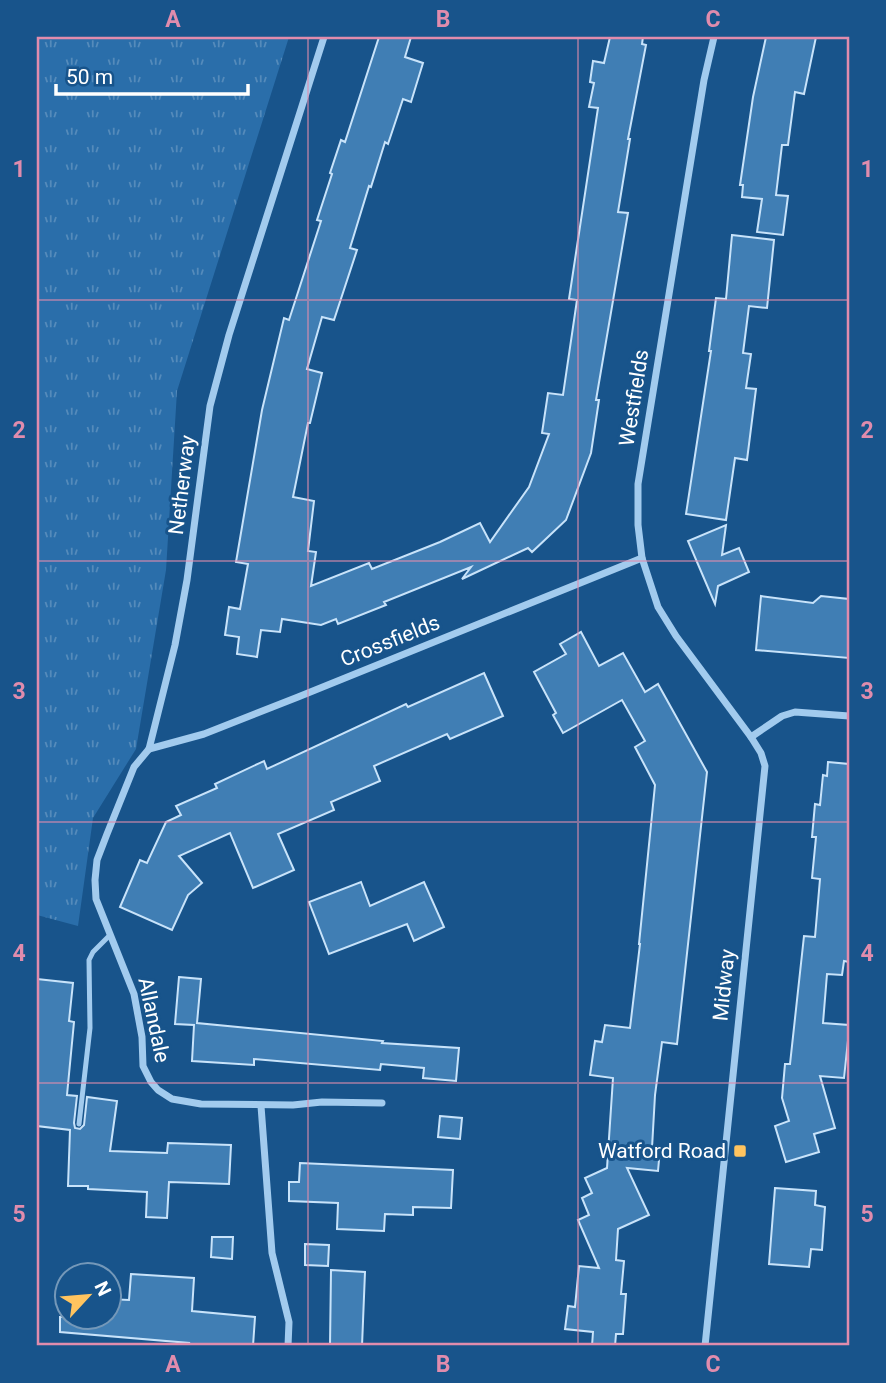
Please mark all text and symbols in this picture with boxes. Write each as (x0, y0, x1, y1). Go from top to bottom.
text: A (165, 6, 181, 33)
text: B (436, 6, 450, 33)
text: C (705, 6, 721, 33)
scale bar (56, 52, 248, 96)
text: 50 m (66, 65, 113, 89)
text: 1 (12, 156, 26, 183)
text: 1 (860, 156, 874, 183)
street label: Westfields (615, 348, 653, 448)
text: 2 (12, 417, 26, 444)
text: 2 (860, 417, 874, 444)
street label: Netherway (164, 434, 200, 536)
street label: Crossfields (337, 610, 443, 672)
text: 3 (12, 678, 26, 705)
text: 3 (860, 678, 874, 705)
text: 4 (12, 940, 26, 967)
text: 4 (860, 940, 874, 967)
street label: Midway (708, 948, 740, 1022)
street label: Allandale (133, 975, 175, 1065)
place label: Watford Road (598, 1139, 726, 1163)
marker: Watford Road (732, 1143, 748, 1159)
text: 5 (12, 1201, 26, 1228)
text: 5 (860, 1201, 874, 1228)
north arrow (52, 1260, 122, 1330)
text: N (90, 1278, 116, 1300)
text: A (165, 1351, 181, 1378)
text: B (436, 1351, 450, 1378)
text: C (705, 1351, 721, 1378)

